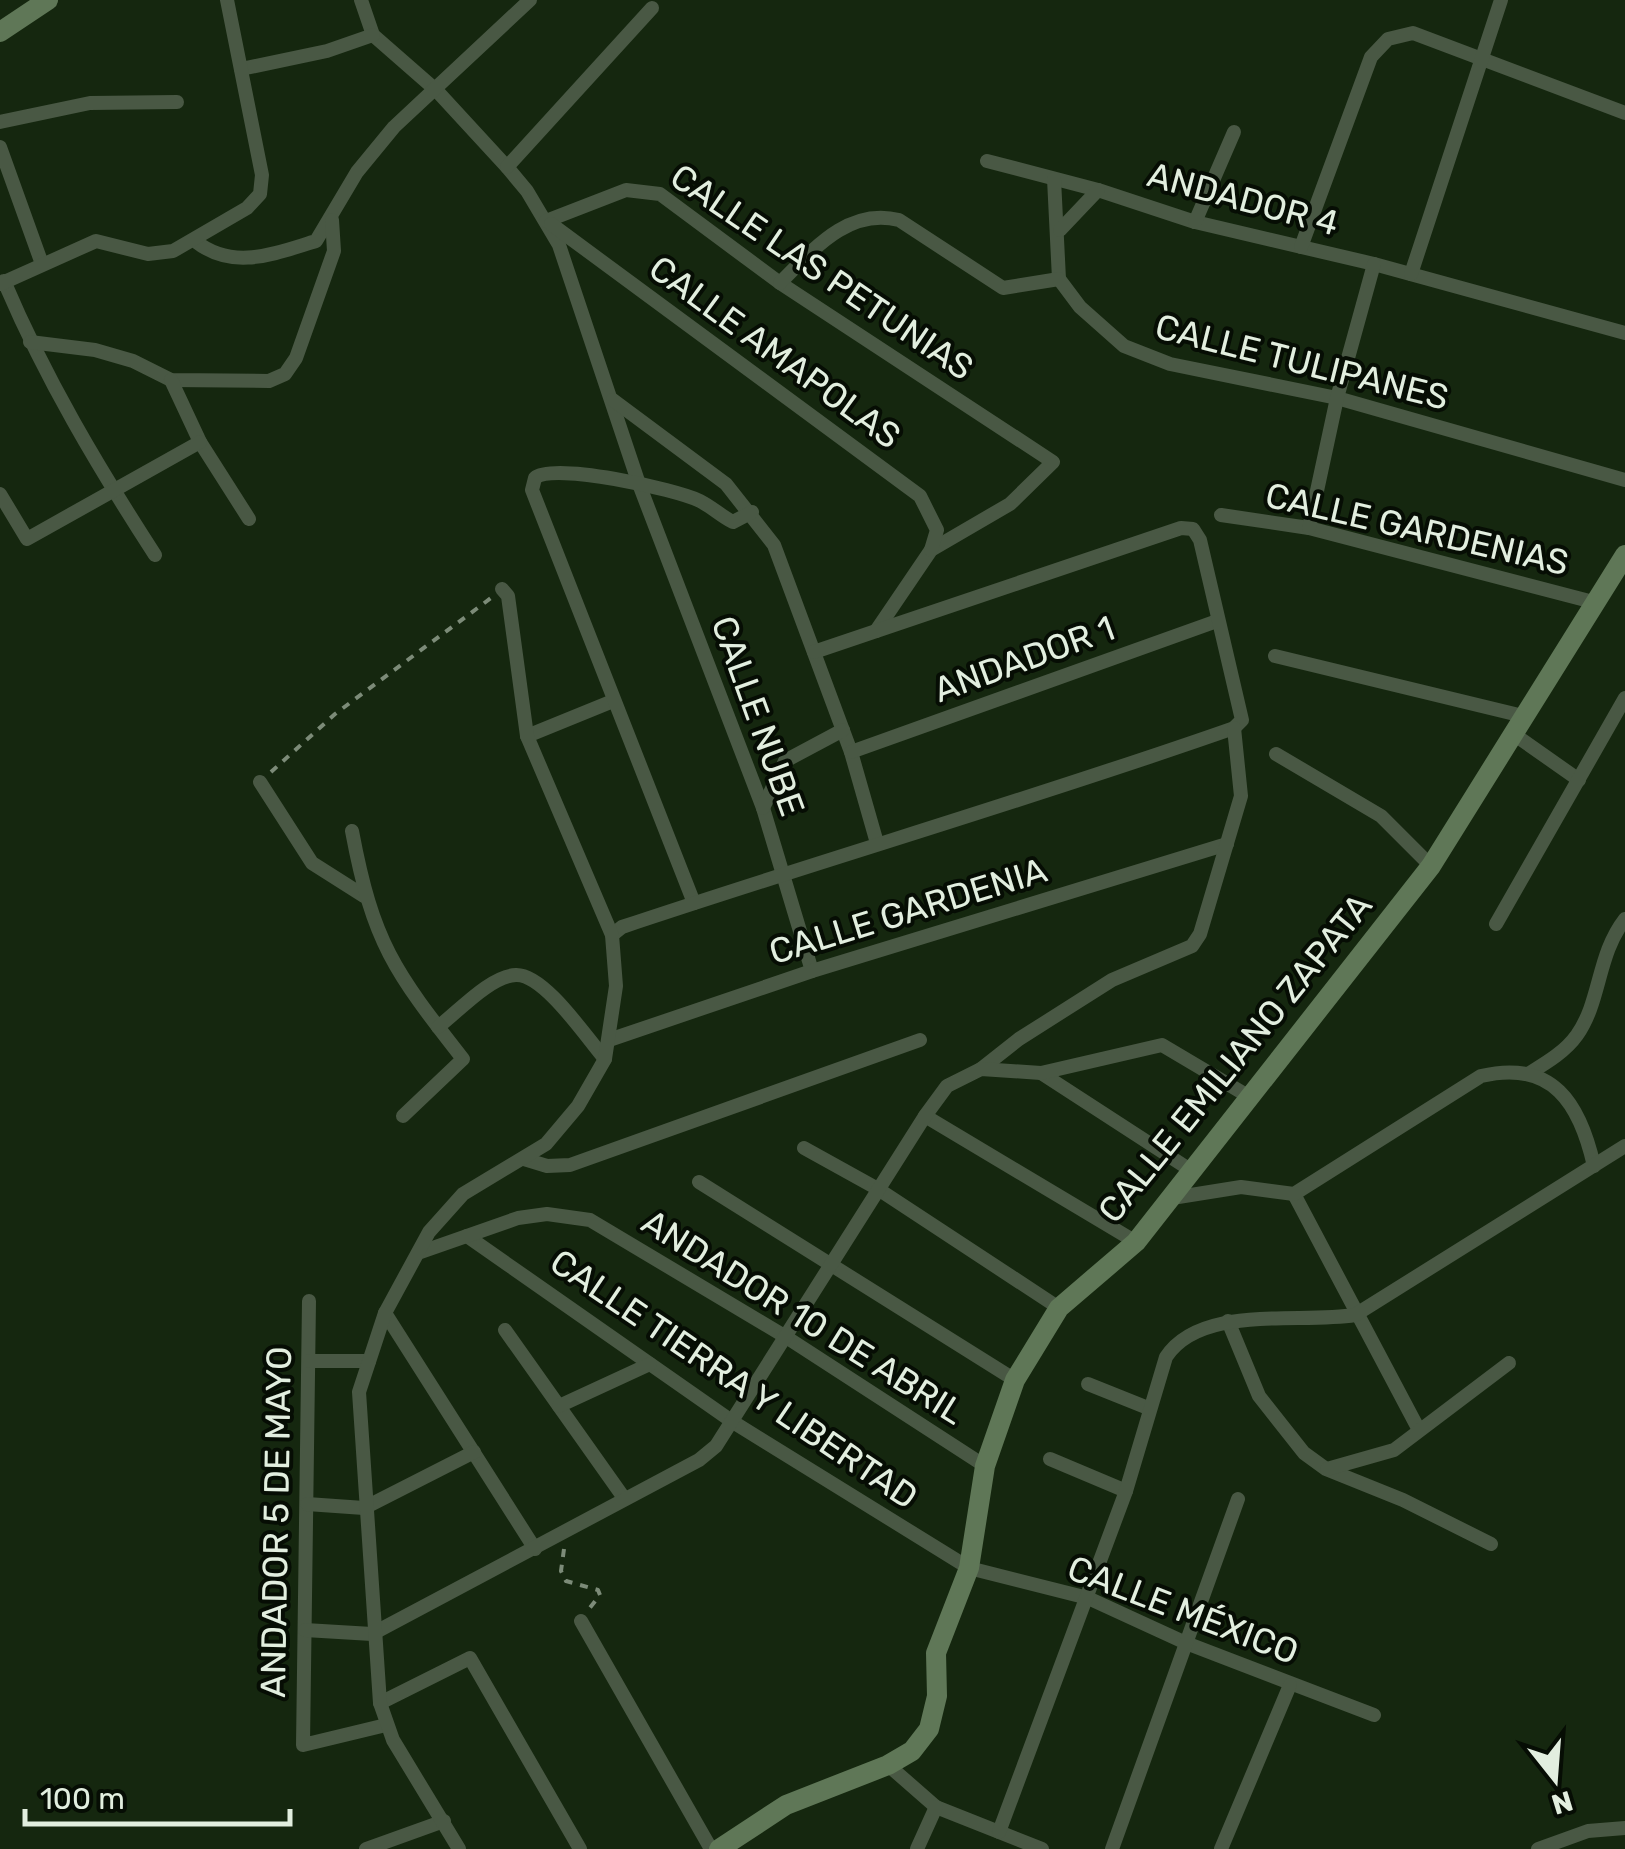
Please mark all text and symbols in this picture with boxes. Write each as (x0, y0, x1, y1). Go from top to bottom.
street label: ANDADOR 4 (1143, 153, 1343, 245)
street label: CALLE LAS PETUNIAS (663, 155, 981, 389)
street label: CALLE AMAPOLAS (641, 247, 909, 457)
street label: CALLE TULIPANES (1151, 305, 1453, 419)
street label: CALLE GARDENIAS (1261, 474, 1573, 584)
street label: ANDADOR 1 (928, 607, 1120, 711)
street label: CALLE NUBE (702, 611, 814, 821)
street label: CALLE GARDENIA (764, 849, 1052, 973)
street label: CALLE EMILIANO ZAPATA (1089, 885, 1381, 1231)
street label: ANDADOR 10 DE ABRIL (634, 1201, 972, 1433)
street label: CALLE TIERRA Y LIBERTAD (542, 1240, 926, 1518)
street label: ANDADOR 5 DE MAYO (252, 1346, 300, 1698)
street label: CALLE MÉXICO (1062, 1547, 1304, 1673)
north arrow (1505, 1729, 1605, 1829)
scale bar (25, 1764, 290, 1826)
text: 100 m (40, 1781, 125, 1817)
text: N (1548, 1784, 1577, 1821)

